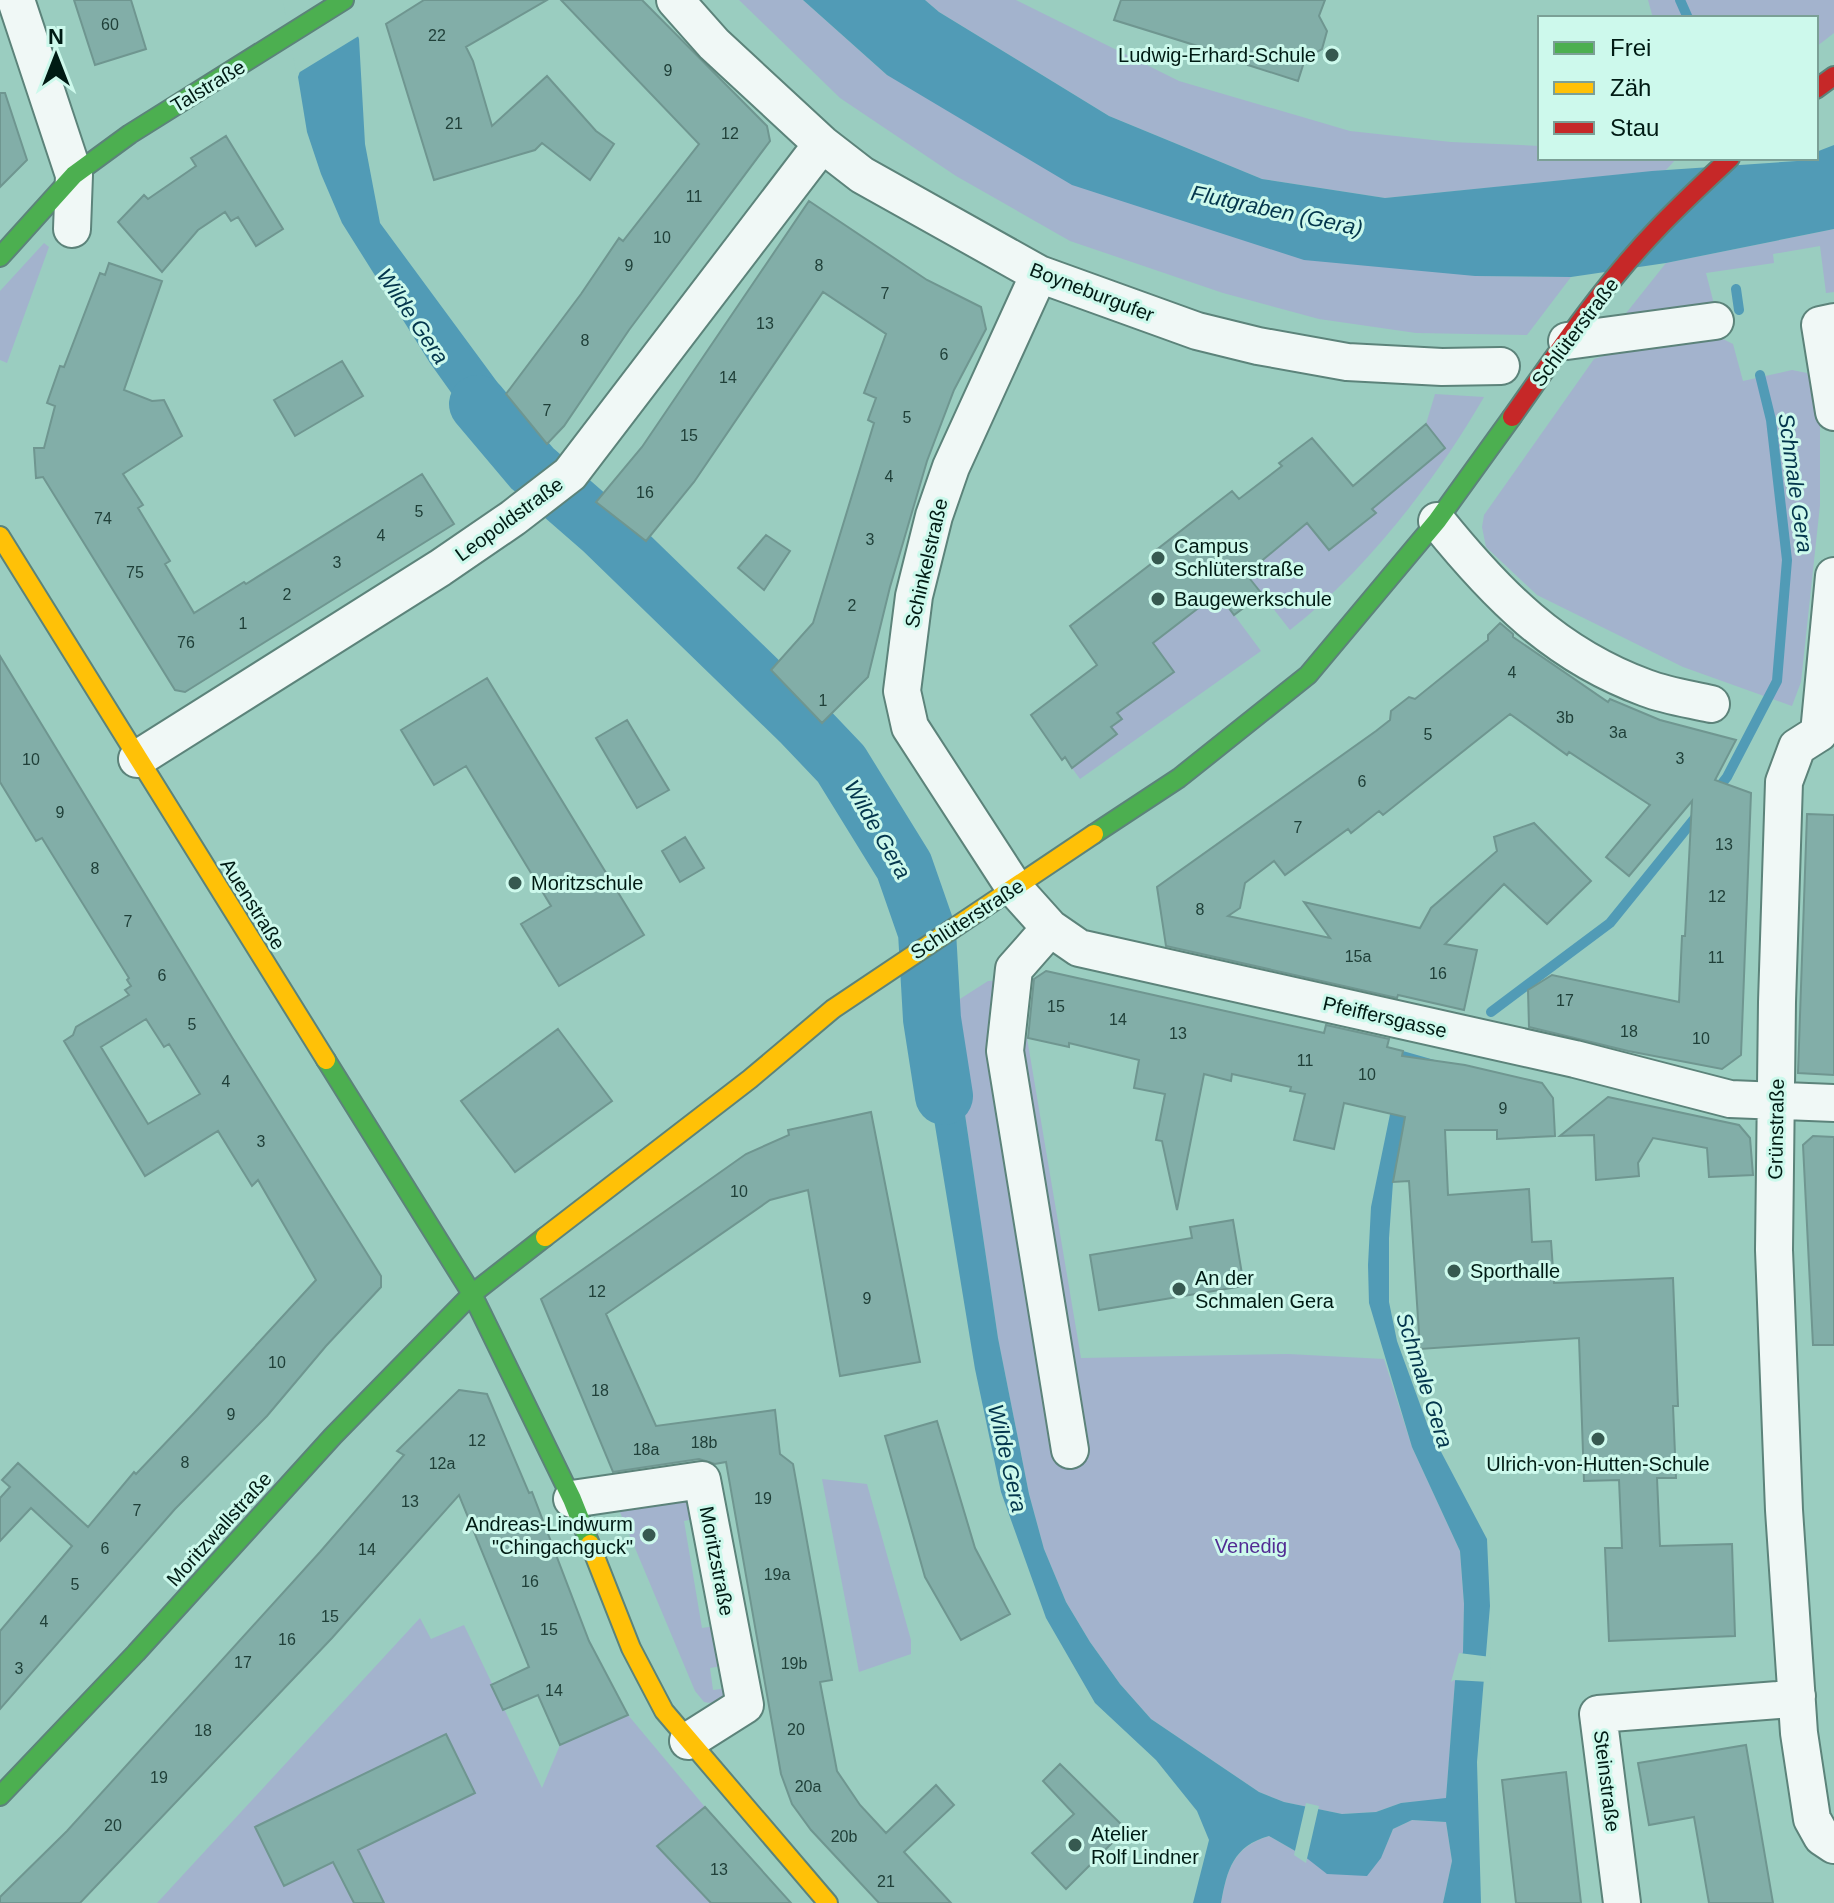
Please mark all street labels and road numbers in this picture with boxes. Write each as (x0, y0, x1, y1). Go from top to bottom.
street label: Talstraße (167, 55, 249, 117)
street label: Boyneburgufer (1027, 258, 1158, 326)
street label: Schlüterstraße (1527, 273, 1623, 391)
street label: Leopoldstraße (451, 473, 567, 565)
street label: Schinkelstraße (900, 496, 952, 630)
street label: Auenstraße (216, 854, 290, 954)
street label: Schlüterstraße (906, 874, 1028, 964)
street label: Pfeiffersgasse (1321, 992, 1449, 1042)
street label: Grünstraße (1764, 1078, 1788, 1180)
street label: Moritzwallstraße (162, 1468, 276, 1590)
street label: Moritzstraße (696, 1504, 738, 1618)
street label: Steinstraße (1590, 1729, 1624, 1833)

